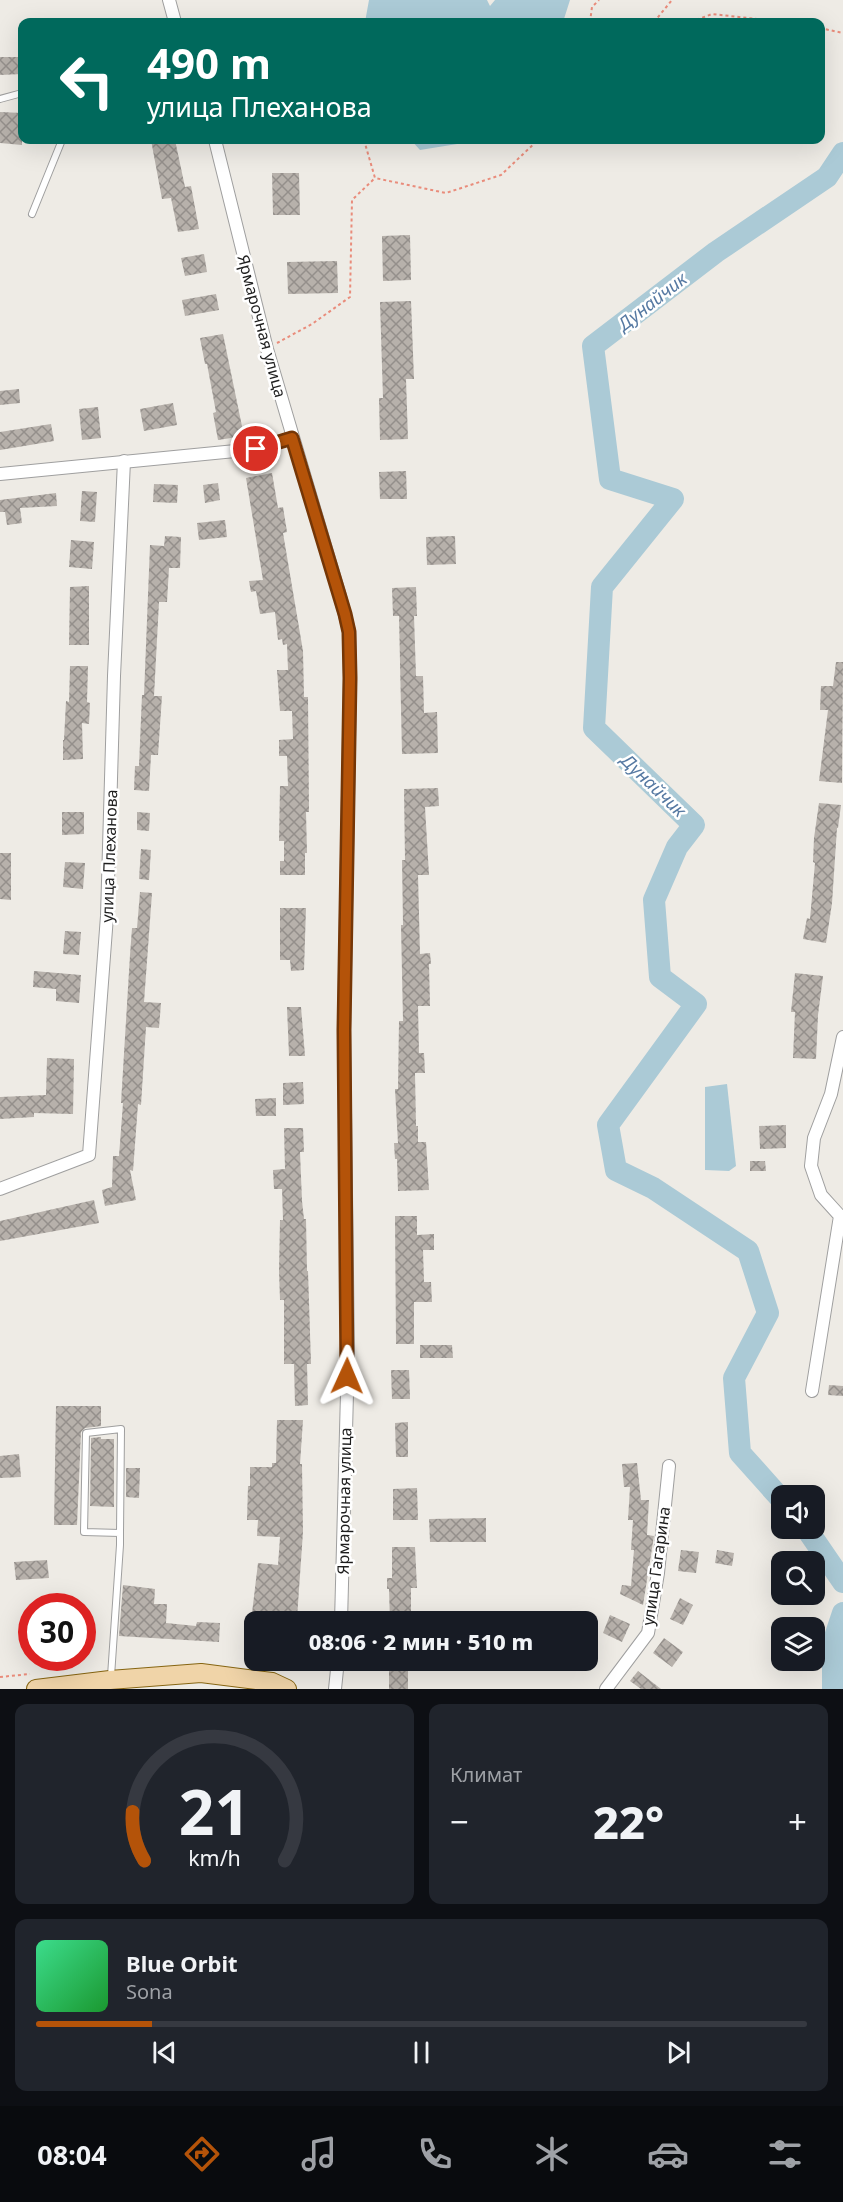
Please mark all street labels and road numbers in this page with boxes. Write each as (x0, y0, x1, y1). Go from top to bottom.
street label: Ярмарочная улица (232, 252, 292, 400)
street label: улица Плеханова (96, 789, 122, 923)
street label: Ярмарочная улица (332, 1427, 356, 1575)
street label: улица Гагарина (637, 1505, 675, 1627)

